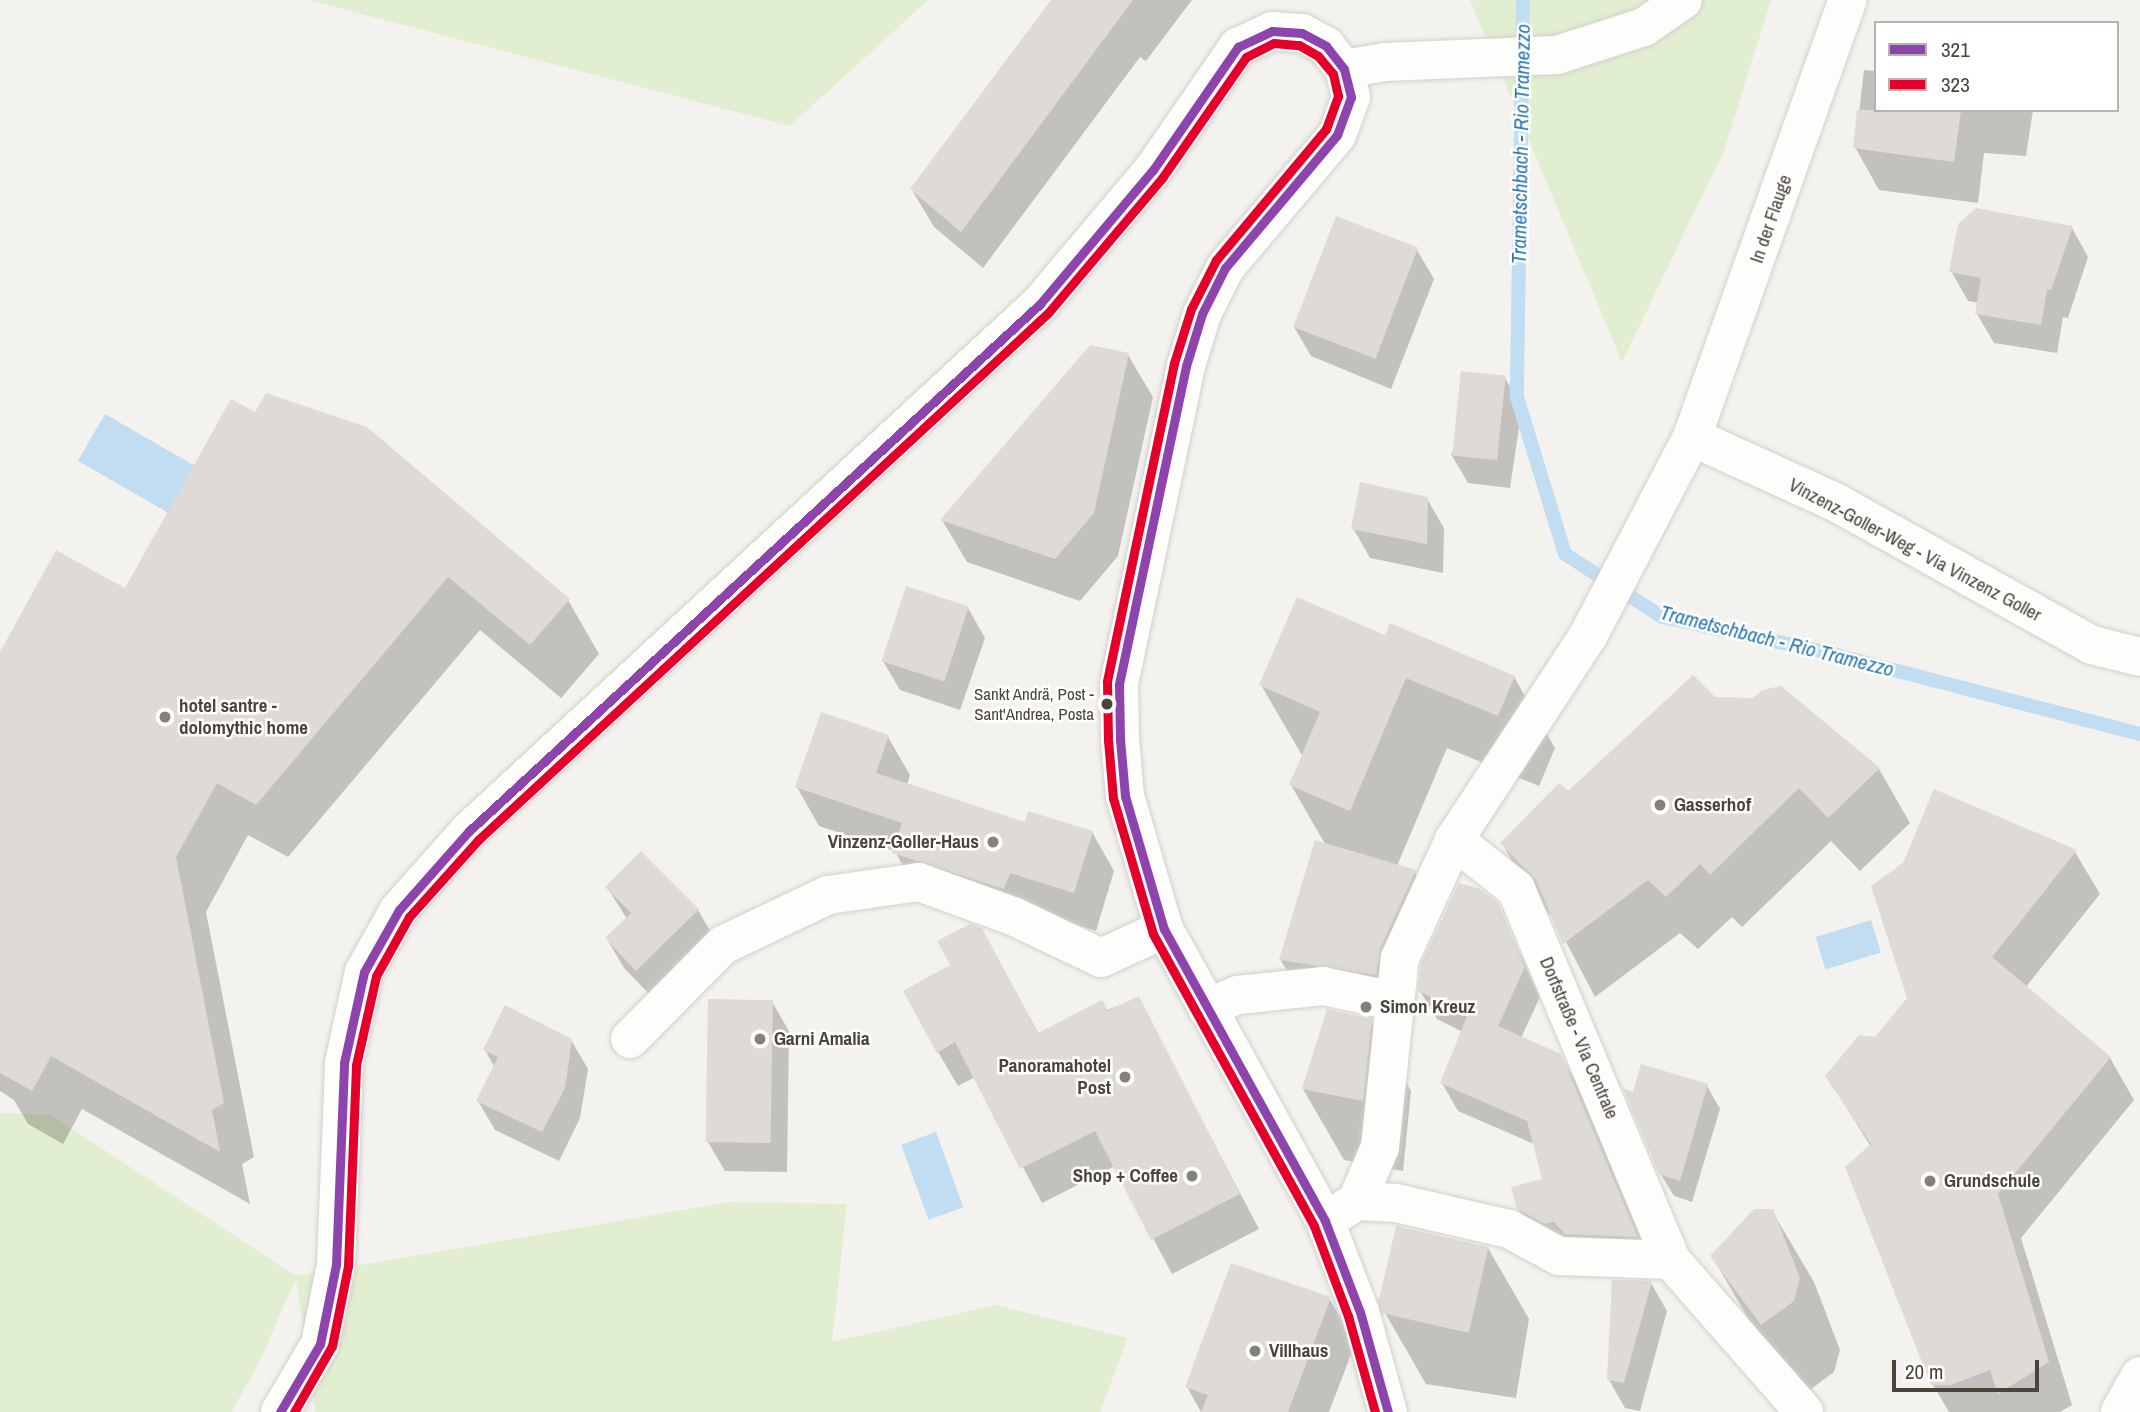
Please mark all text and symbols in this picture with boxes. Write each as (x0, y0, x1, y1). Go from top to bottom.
legend (1874, 21, 2119, 112)
water label: Trametschbach - Rio Tramezzo (1506, 24, 1536, 264)
text: 321 (1941, 35, 1970, 64)
text: 323 (1941, 70, 1970, 99)
street label: In der Flauge (1745, 172, 1797, 266)
street label: Vinzenz-Goller-Weg - Via Vinzenz Goller (1785, 474, 2045, 626)
water label: Trametschbach - Rio Tramezzo (1657, 600, 1897, 682)
place label: Sankt Andrä, Post - Sant'Andrea, Posta (973, 684, 1094, 724)
place label: hotel santre - dolomythic home (179, 695, 308, 739)
marker: Sankt Andrä, Post - Sant'Andrea, Posta (1100, 697, 1114, 711)
marker: hotel santre - dolomythic home (157, 709, 173, 725)
place label: Gasserhof (1674, 794, 1751, 816)
marker: Gasserhof (1652, 797, 1668, 813)
place label: Vinzenz-Goller-Haus (828, 831, 979, 853)
marker: Vinzenz-Goller-Haus (985, 834, 1001, 850)
street label: Dorfstraße - Via Centrale (1535, 954, 1623, 1122)
place label: Simon Kreuz (1380, 996, 1475, 1018)
marker: Simon Kreuz (1358, 999, 1374, 1015)
place label: Garni Amalia (774, 1028, 870, 1050)
marker: Garni Amalia (752, 1031, 768, 1047)
place label: Panoramahotel Post (998, 1055, 1111, 1099)
marker: Panoramahotel Post (1117, 1069, 1133, 1085)
place label: Shop + Coffee (1073, 1165, 1178, 1187)
marker: Shop + Coffee (1184, 1168, 1200, 1184)
place label: Grundschule (1944, 1170, 2040, 1192)
marker: Grundschule (1922, 1173, 1938, 1189)
place label: Villhaus (1269, 1340, 1328, 1362)
marker: Villhaus (1247, 1343, 1263, 1359)
scale bar (1895, 1346, 2042, 1390)
text: 20 m (1905, 1357, 1943, 1386)

